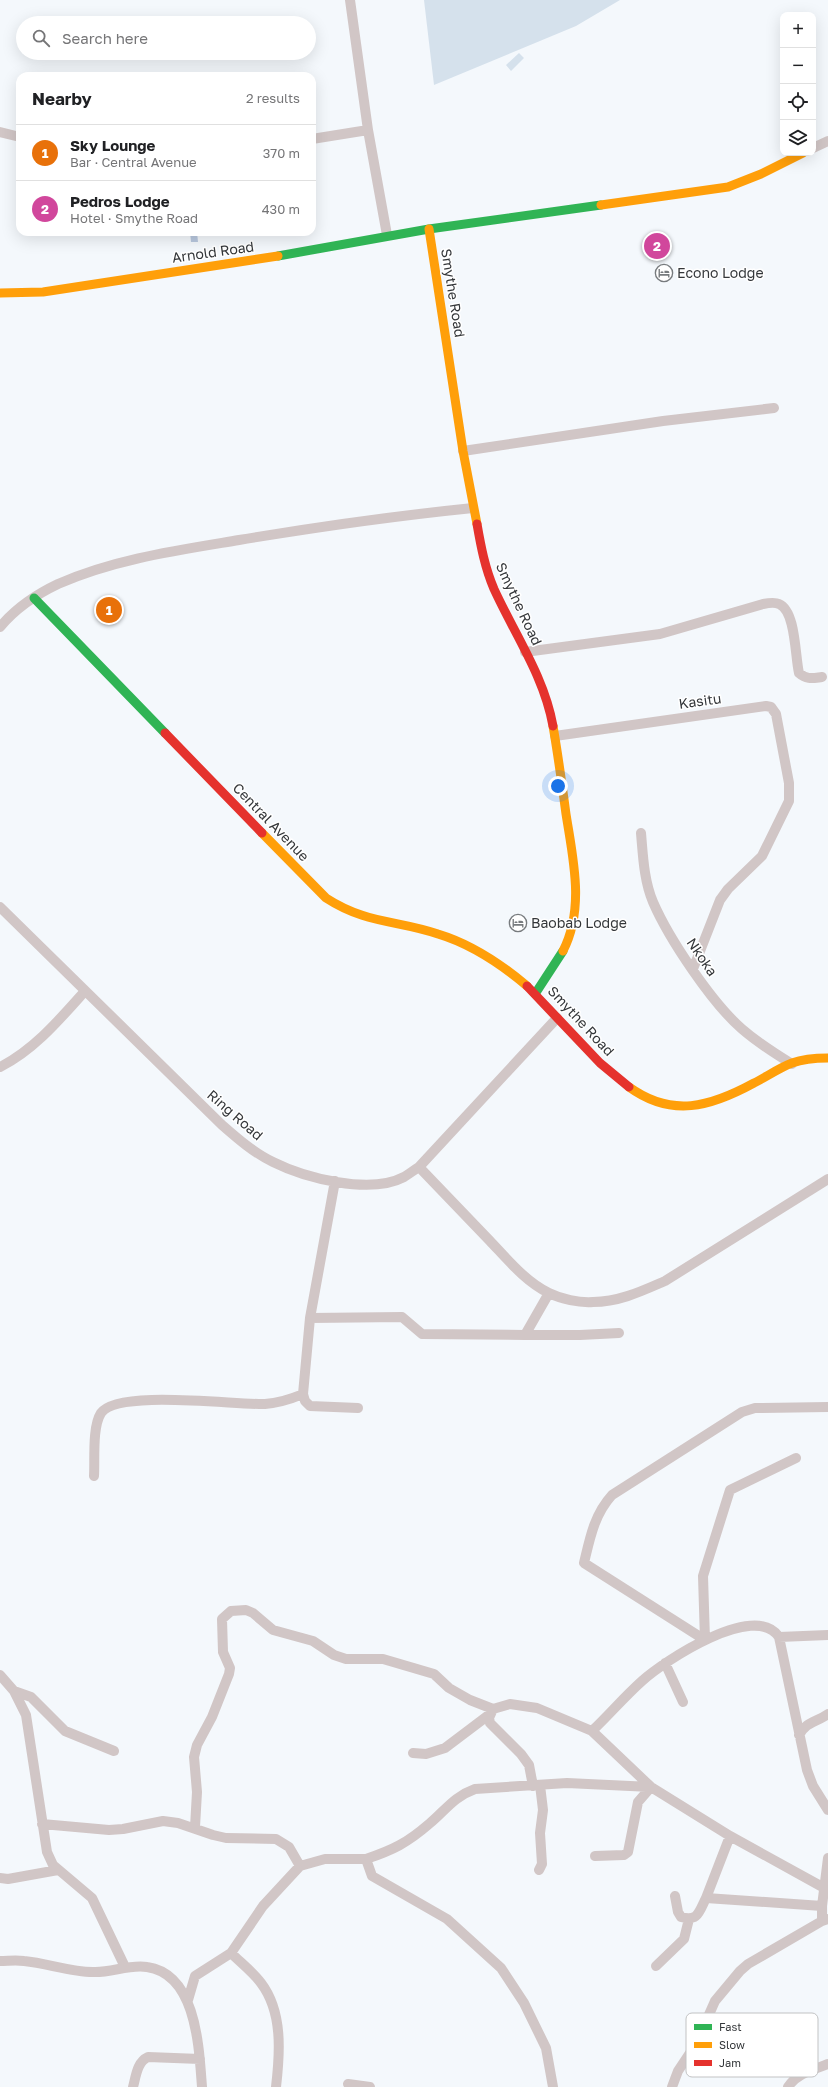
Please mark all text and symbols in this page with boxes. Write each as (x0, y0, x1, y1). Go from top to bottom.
map controls (780, 12, 816, 156)
button: + (780, 12, 816, 48)
search box (16, 16, 316, 60)
icon: search (30, 27, 52, 49)
text: Search here (62, 29, 148, 47)
button: − (780, 48, 816, 84)
button: locate (780, 84, 816, 120)
text: Nearby (32, 88, 92, 109)
text: 2 results (246, 90, 300, 106)
button: layers (780, 120, 816, 156)
text: Sky Lounge (70, 136, 155, 154)
text: 1 (42, 145, 48, 161)
text: 370 m (263, 145, 300, 161)
text: Bar · Central Avenue (70, 154, 197, 170)
text: Pedros Lodge (70, 192, 170, 210)
text: 2 (41, 201, 49, 217)
text: 430 m (262, 201, 300, 217)
text: Hotel · Smythe Road (70, 210, 198, 226)
pin: 2 (644, 231, 670, 261)
street label: Arnold Road (171, 237, 255, 266)
street label: Smythe Road (438, 247, 469, 338)
hotel icon: Econo Lodge (654, 263, 674, 283)
place label: Econo Lodge (677, 264, 764, 281)
street label: Smythe Road (493, 560, 546, 648)
pin: 1 (96, 595, 122, 625)
street label: Kasitu (678, 689, 722, 712)
your location (548, 776, 568, 796)
street label: Central Avenue (230, 779, 313, 864)
hotel icon: Baobab Lodge (508, 913, 528, 933)
place label: Baobab Lodge (531, 914, 627, 931)
street label: Nkoka (684, 934, 721, 979)
street label: Smythe Road (545, 982, 618, 1059)
street label: Ring Road (204, 1086, 267, 1143)
legend (686, 2013, 818, 2077)
text: Fast (719, 2020, 742, 2033)
text: Slow (719, 2038, 745, 2051)
text: Jam (719, 2056, 741, 2069)

